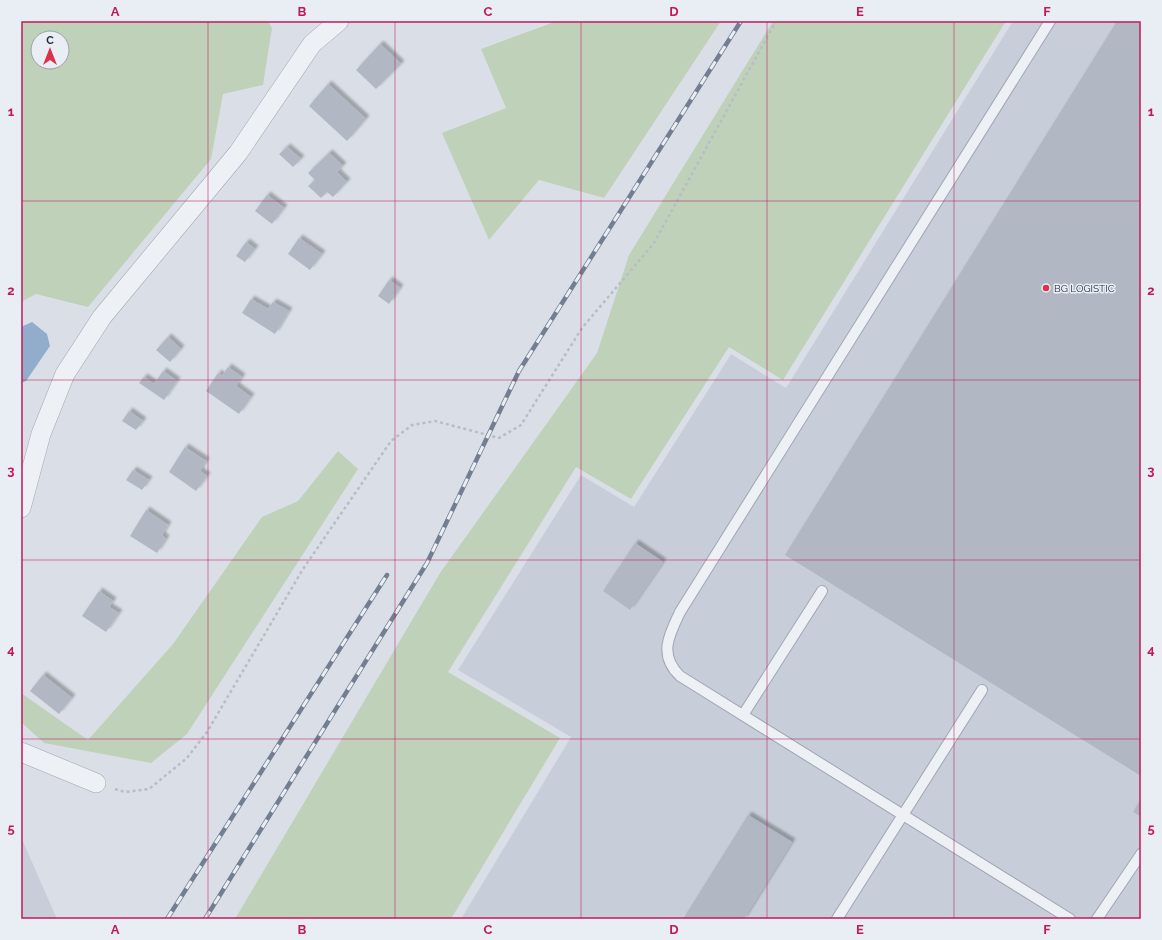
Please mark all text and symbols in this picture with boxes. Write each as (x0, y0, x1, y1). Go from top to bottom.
text: A (111, 4, 120, 19)
text: B (298, 4, 307, 19)
text: C (484, 4, 493, 19)
text: D (669, 4, 679, 19)
text: E (856, 4, 864, 19)
text: F (1043, 4, 1051, 19)
north arrow (30, 30, 70, 70)
text: С (46, 34, 54, 47)
text: 1 (8, 104, 15, 119)
text: 1 (1148, 104, 1155, 119)
text: 2 (7, 283, 15, 298)
marker: BG LOGISTIC (1041, 283, 1051, 293)
place label: BG LOGISTIC (1054, 283, 1115, 294)
text: 2 (1147, 283, 1155, 298)
text: 3 (7, 463, 15, 478)
text: 3 (1147, 463, 1155, 478)
text: 4 (7, 642, 15, 657)
text: 4 (1147, 642, 1155, 657)
text: 5 (7, 821, 15, 836)
text: 5 (1147, 821, 1155, 836)
text: A (111, 922, 120, 937)
text: B (298, 922, 307, 937)
text: C (484, 922, 493, 937)
text: D (669, 922, 679, 937)
text: E (856, 922, 864, 937)
text: F (1043, 922, 1051, 937)

